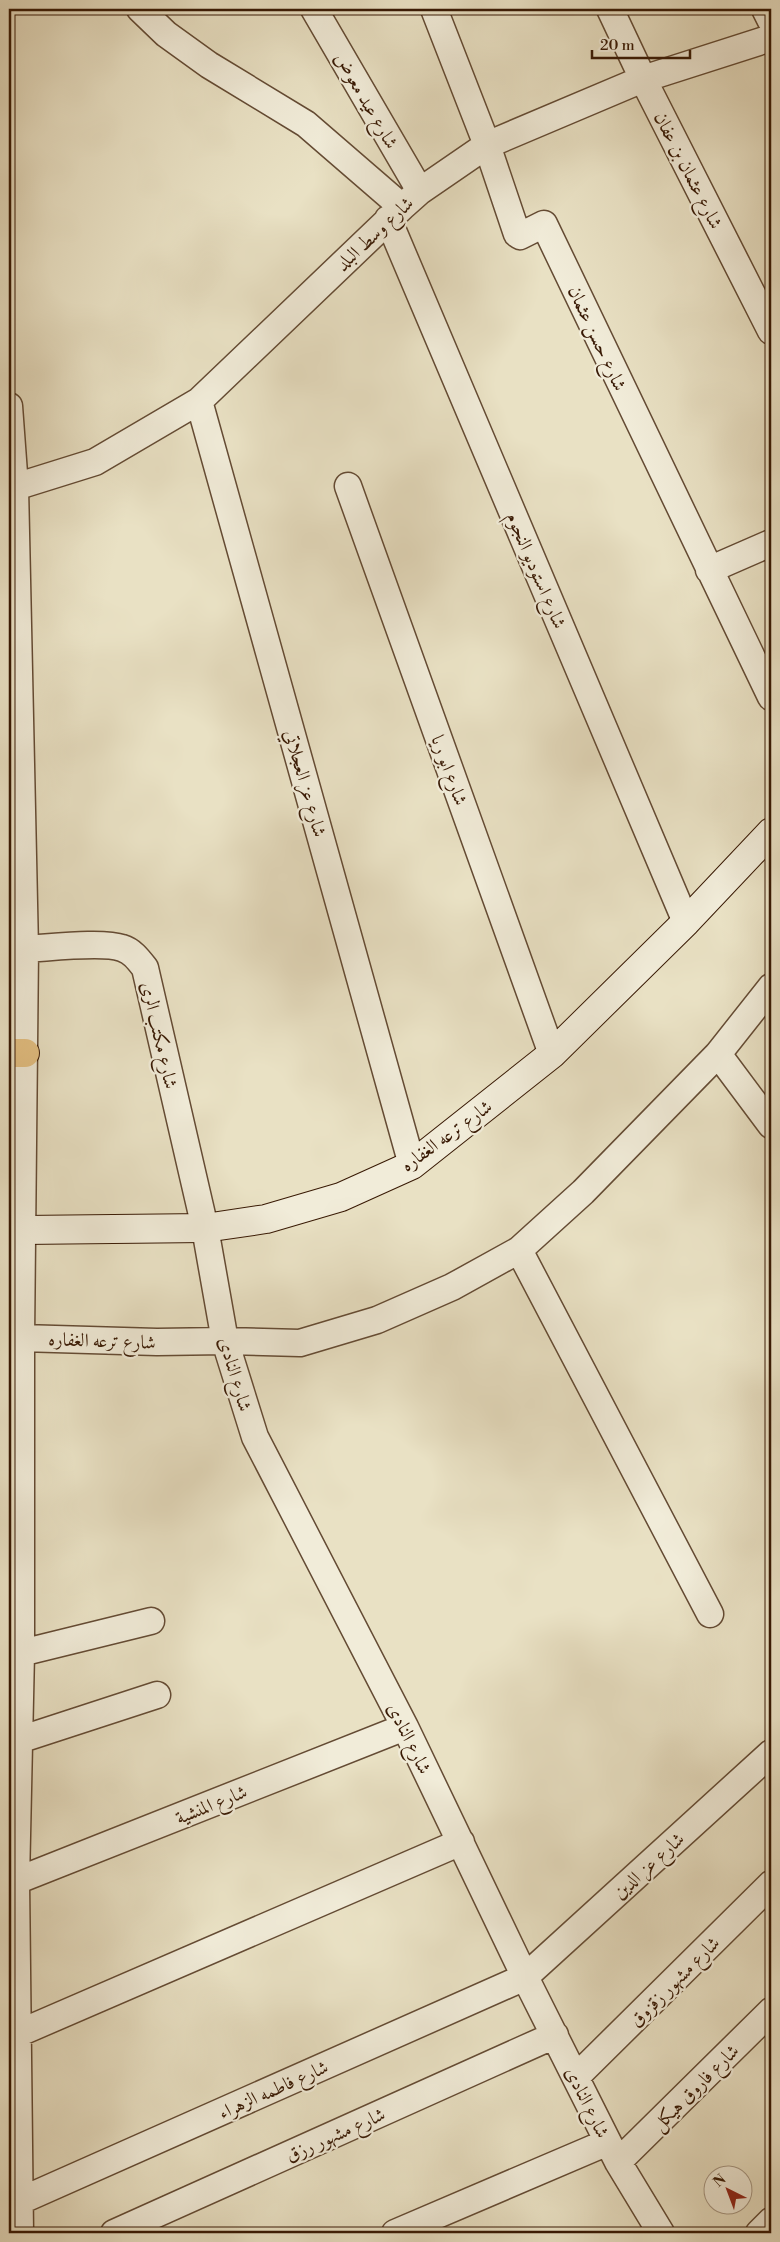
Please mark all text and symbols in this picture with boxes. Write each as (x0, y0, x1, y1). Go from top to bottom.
scale bar (592, 28, 690, 60)
text: 20 m (600, 36, 635, 55)
street label: شارع عيد معوض (326, 48, 403, 155)
street label: شارع عثمان بن عفان (646, 108, 728, 234)
street label: شارع وسط البلد (331, 191, 421, 278)
street label: شارع حسن عثمان (560, 282, 632, 396)
street label: شارع استوديو النجوم (497, 508, 571, 634)
street label: شارع عز العجلاتي (275, 727, 332, 841)
street label: شارع ابو ريا (422, 732, 473, 810)
street label: شارع مكتب الرى (132, 979, 183, 1092)
street label: شارع ترعه الغفاره (396, 1094, 499, 1180)
street label: شارع ترعه الغفاره (48, 1327, 156, 1358)
street label: شارع النادى (210, 1334, 257, 1415)
street label: شارع النادى (379, 1699, 437, 1779)
street label: شارع المنشية (172, 1780, 252, 1833)
street label: شارع عز الدين (608, 1827, 692, 1906)
street label: شارع مشهور زقزوق (624, 1931, 727, 2034)
street label: شارع فاروق هيكل (647, 2039, 747, 2139)
street label: شارع فاطمه الزهراء (215, 2055, 333, 2128)
street label: شارع النادى (557, 2063, 615, 2143)
street label: شارع مشهور رزق (282, 2102, 390, 2170)
north arrow (702, 2164, 752, 2214)
text: N (710, 2171, 730, 2191)

